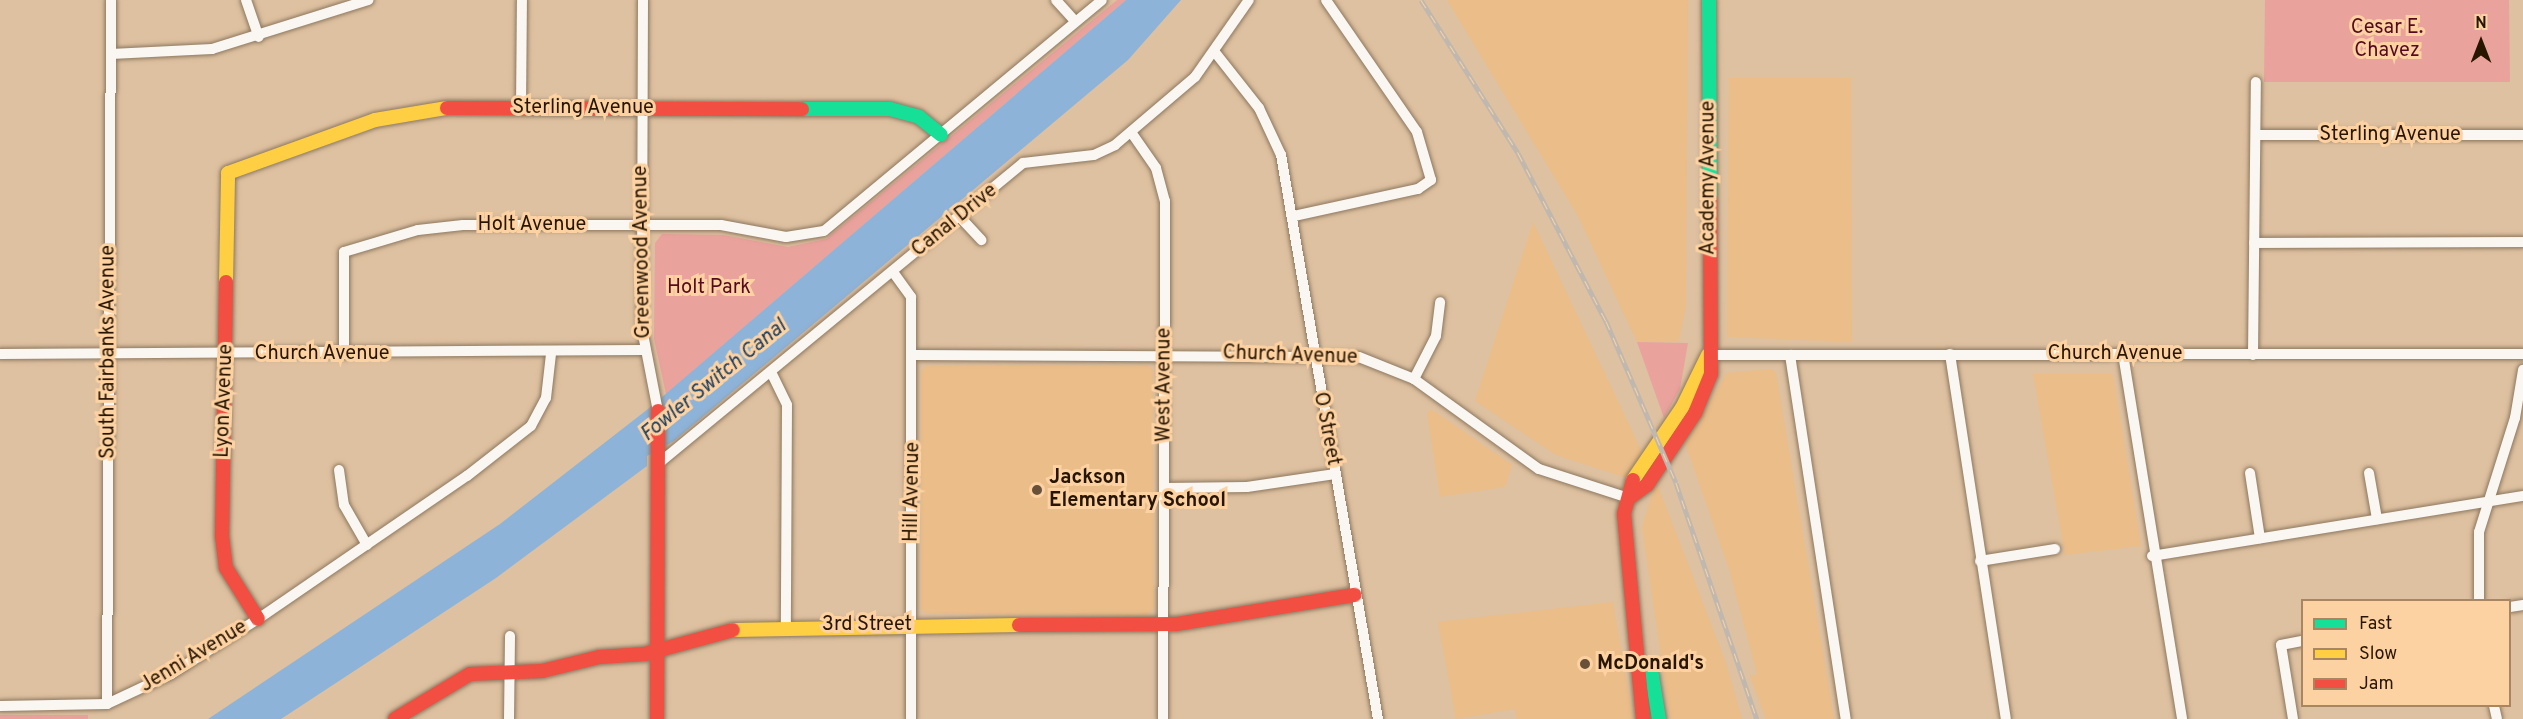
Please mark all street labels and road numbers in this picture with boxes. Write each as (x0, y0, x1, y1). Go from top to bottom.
street label: Sterling Avenue (512, 96, 654, 120)
street label: Academy Avenue (1697, 100, 1721, 256)
street label: Sterling Avenue (2319, 123, 2461, 147)
street label: Greenwood Avenue (629, 165, 657, 339)
street label: Canal Drive (907, 179, 1003, 263)
street label: Holt Avenue (477, 213, 587, 237)
street label: South Fairbanks Avenue (97, 245, 121, 459)
street label: West Avenue (1153, 327, 1177, 443)
street label: Church Avenue (254, 342, 390, 366)
street label: Church Avenue (1222, 342, 1358, 370)
street label: Church Avenue (2047, 342, 2183, 366)
street label: Lyon Avenue (211, 343, 239, 459)
street label: O Street (1307, 390, 1345, 468)
street label: Hill Avenue (900, 441, 926, 543)
street label: 3rd Street (822, 613, 912, 637)
street label: Jenni Avenue (136, 615, 252, 699)

